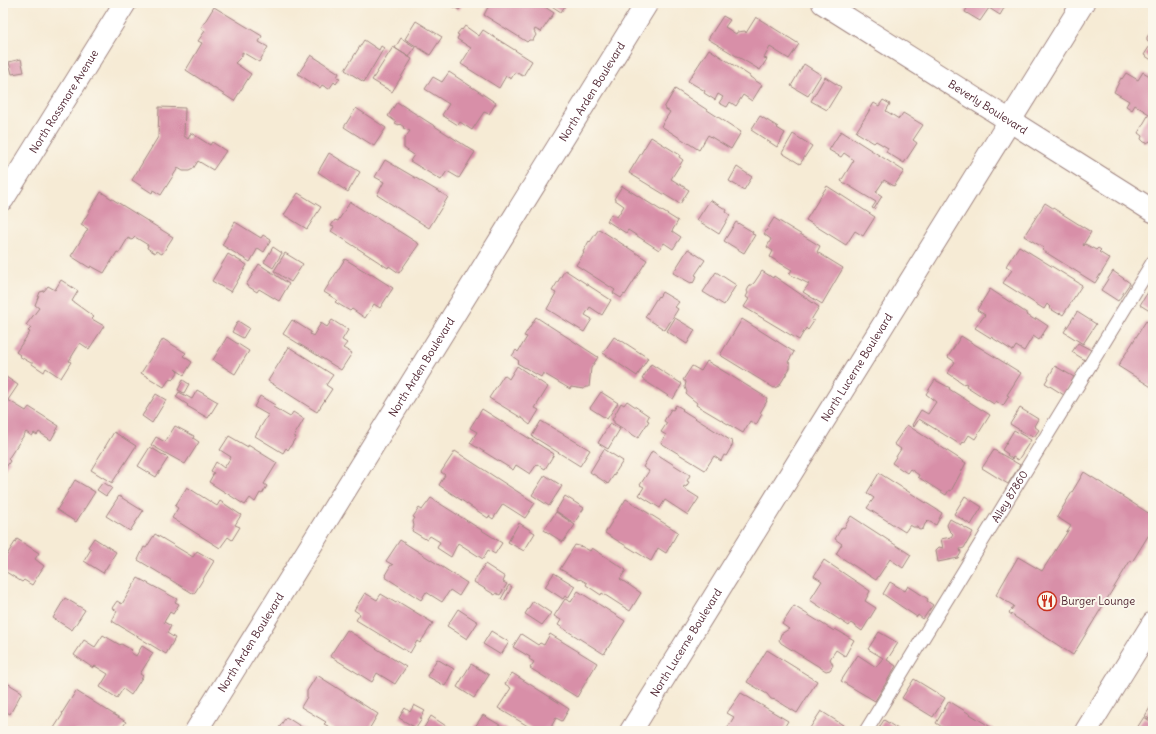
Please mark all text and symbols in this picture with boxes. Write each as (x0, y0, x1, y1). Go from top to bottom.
street label: North Arden Boulevard (556, 39, 628, 144)
street label: North Rossmore Avenue (26, 47, 101, 156)
street label: Beverly Boulevard (946, 77, 1031, 137)
street label: North Lucerne Boulevard (818, 310, 896, 424)
street label: North Arden Boulevard (385, 314, 458, 419)
street label: Alley 87860 (988, 468, 1031, 525)
street label: North Lucerne Boulevard (647, 586, 725, 699)
street label: North Arden Boulevard (215, 590, 287, 695)
restaurant icon: Burger Lounge (1036, 590, 1058, 612)
place label: Burger Lounge (1061, 594, 1135, 608)

